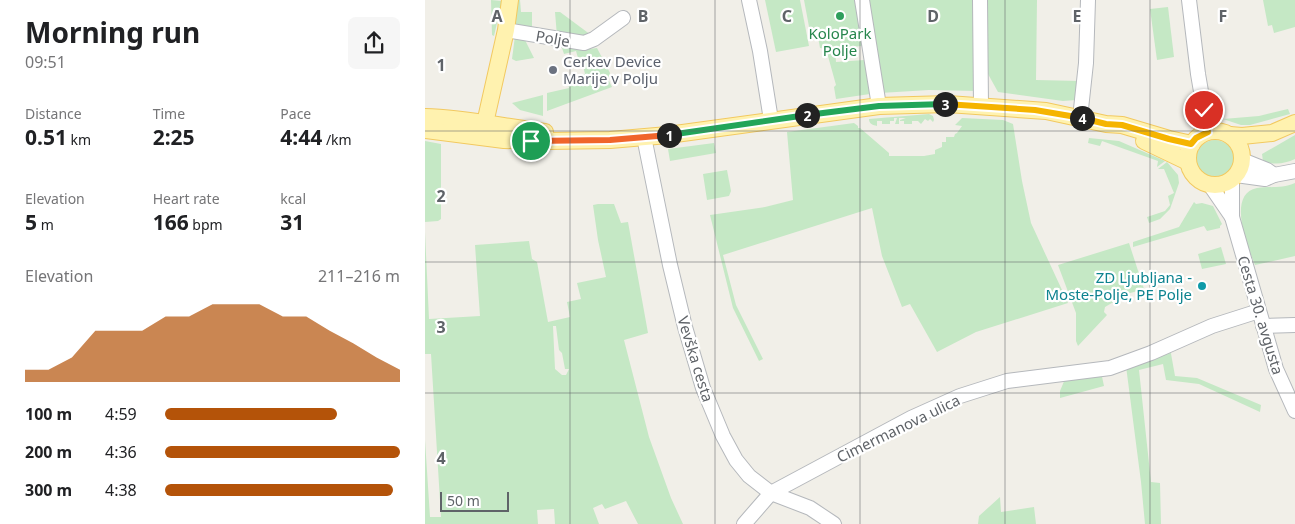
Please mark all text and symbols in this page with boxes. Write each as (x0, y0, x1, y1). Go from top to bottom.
text: A (491, 5, 503, 27)
text: B (638, 5, 648, 27)
text: C (782, 5, 792, 27)
text: D (927, 5, 939, 27)
text: E (1073, 5, 1082, 27)
text: F (1219, 5, 1227, 27)
marker: KoloPark Polje (834, 10, 846, 22)
text: Morning run (25, 13, 200, 51)
button: share (348, 17, 400, 69)
place label: KoloPark Polje (808, 23, 872, 60)
street label: Polje (534, 25, 572, 51)
text: 09:51 (25, 51, 66, 73)
place label: Cerkev Device Marije v Polju (563, 51, 661, 88)
text: 1 (436, 54, 446, 76)
marker: Cerkev Device Marije v Polju (547, 64, 559, 76)
pin (1183, 89, 1225, 131)
pin: 3 (933, 92, 957, 116)
text: 3 (941, 95, 950, 114)
icon: check (1190, 96, 1218, 124)
pin: 2 (795, 102, 819, 128)
text: Distance (25, 104, 82, 123)
text: Time (153, 104, 185, 123)
text: Pace (280, 104, 311, 123)
text: 2 (803, 106, 812, 125)
pin: 4 (1069, 106, 1095, 130)
text: 4 (1078, 109, 1087, 128)
pin (510, 120, 552, 162)
pin: 1 (657, 122, 681, 148)
text: 0.51 (25, 123, 67, 151)
text: 2:25 (153, 123, 195, 151)
text: 4:44 (280, 123, 322, 151)
text: 1 (665, 126, 674, 145)
icon: arrive (517, 127, 545, 155)
text: km (67, 130, 91, 149)
text: /km (322, 130, 352, 149)
text: 2 (436, 185, 446, 207)
text: Elevation (25, 189, 85, 208)
text: Heart rate (153, 189, 220, 208)
text: kcal (280, 189, 306, 208)
text: 5 (25, 208, 37, 236)
text: 166 (153, 208, 189, 236)
text: 31 (280, 208, 304, 236)
text: m (37, 215, 54, 234)
text: bpm (189, 215, 223, 234)
street label: Cesta 30. avgusta (1233, 253, 1289, 377)
text: Elevation (25, 265, 93, 287)
text: 211–216 m (318, 265, 400, 287)
place label: ZD Ljubljana - Moste-Polje, PE Polje (1045, 267, 1192, 304)
marker: ZD Ljubljana - Moste-Polje, PE Polje (1196, 280, 1208, 292)
street label: Vevška cesta (673, 314, 719, 404)
text: 3 (436, 316, 446, 338)
street label: Cimermanova ulica (833, 389, 963, 467)
text: 100 m (25, 403, 72, 425)
text: 4:59 (105, 403, 137, 425)
text: 200 m (25, 441, 72, 463)
text: 4:36 (105, 441, 137, 463)
text: 4 (436, 447, 446, 469)
text: 300 m (25, 479, 72, 501)
text: 4:38 (105, 479, 137, 501)
scale bar (440, 489, 509, 512)
text: 50 m (447, 491, 480, 510)

